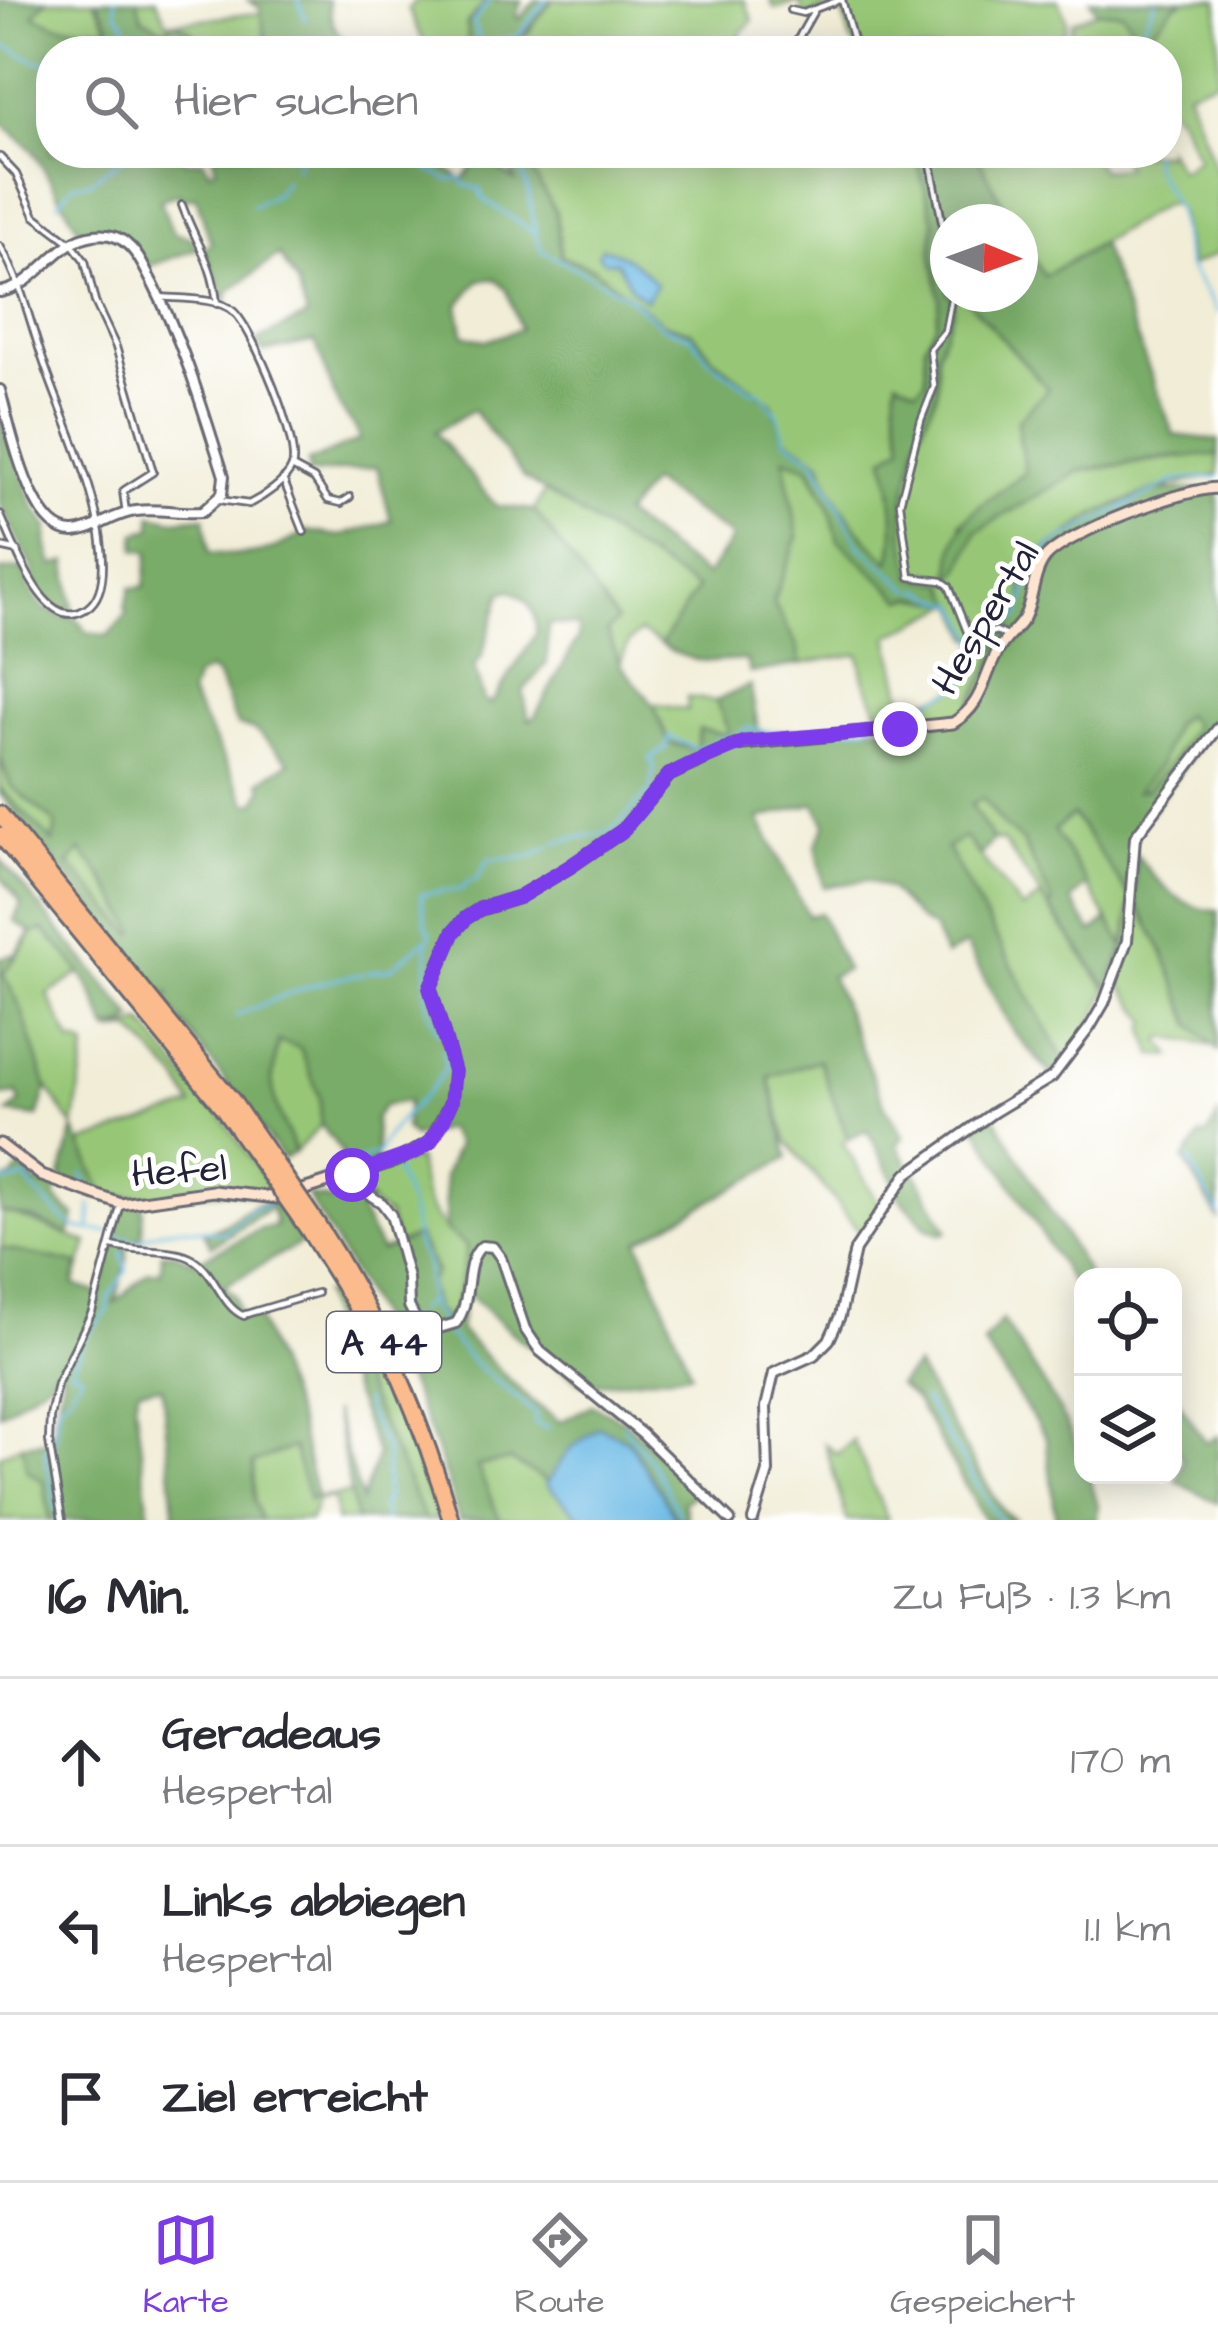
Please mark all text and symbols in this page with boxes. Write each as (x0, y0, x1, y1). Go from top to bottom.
search box (36, 36, 1182, 168)
icon: search (78, 69, 144, 135)
text: Hier suchen (174, 71, 418, 133)
north arrow (930, 204, 1038, 312)
street label: Hespertal (920, 532, 1054, 705)
route end (873, 702, 927, 756)
street label: Hefel (130, 1142, 229, 1202)
route start (325, 1148, 379, 1202)
map controls (1074, 1268, 1182, 1484)
button: locate (1074, 1268, 1182, 1376)
road number: A 44 (327, 1312, 441, 1372)
button: layers (1074, 1376, 1182, 1484)
text: 16 Min. (48, 1563, 190, 1634)
text: Zu Fuß · 1.3 km (893, 1571, 1170, 1625)
text: Geradeaus (162, 1704, 381, 1766)
icon: ahead (48, 1729, 114, 1795)
text: 170 m (1070, 1735, 1170, 1789)
text: Hespertal (162, 1766, 332, 1820)
text: Links abbiegen (162, 1872, 465, 1934)
icon: left (48, 1897, 114, 1963)
text: 1.1 km (1085, 1903, 1170, 1957)
text: Hespertal (162, 1934, 332, 1988)
icon: arrive (48, 2065, 114, 2131)
text: Ziel erreicht (162, 2067, 428, 2129)
tab: Karte (143, 2207, 229, 2325)
tab: Route (515, 2207, 605, 2325)
tab: Gespeichert (890, 2207, 1075, 2325)

